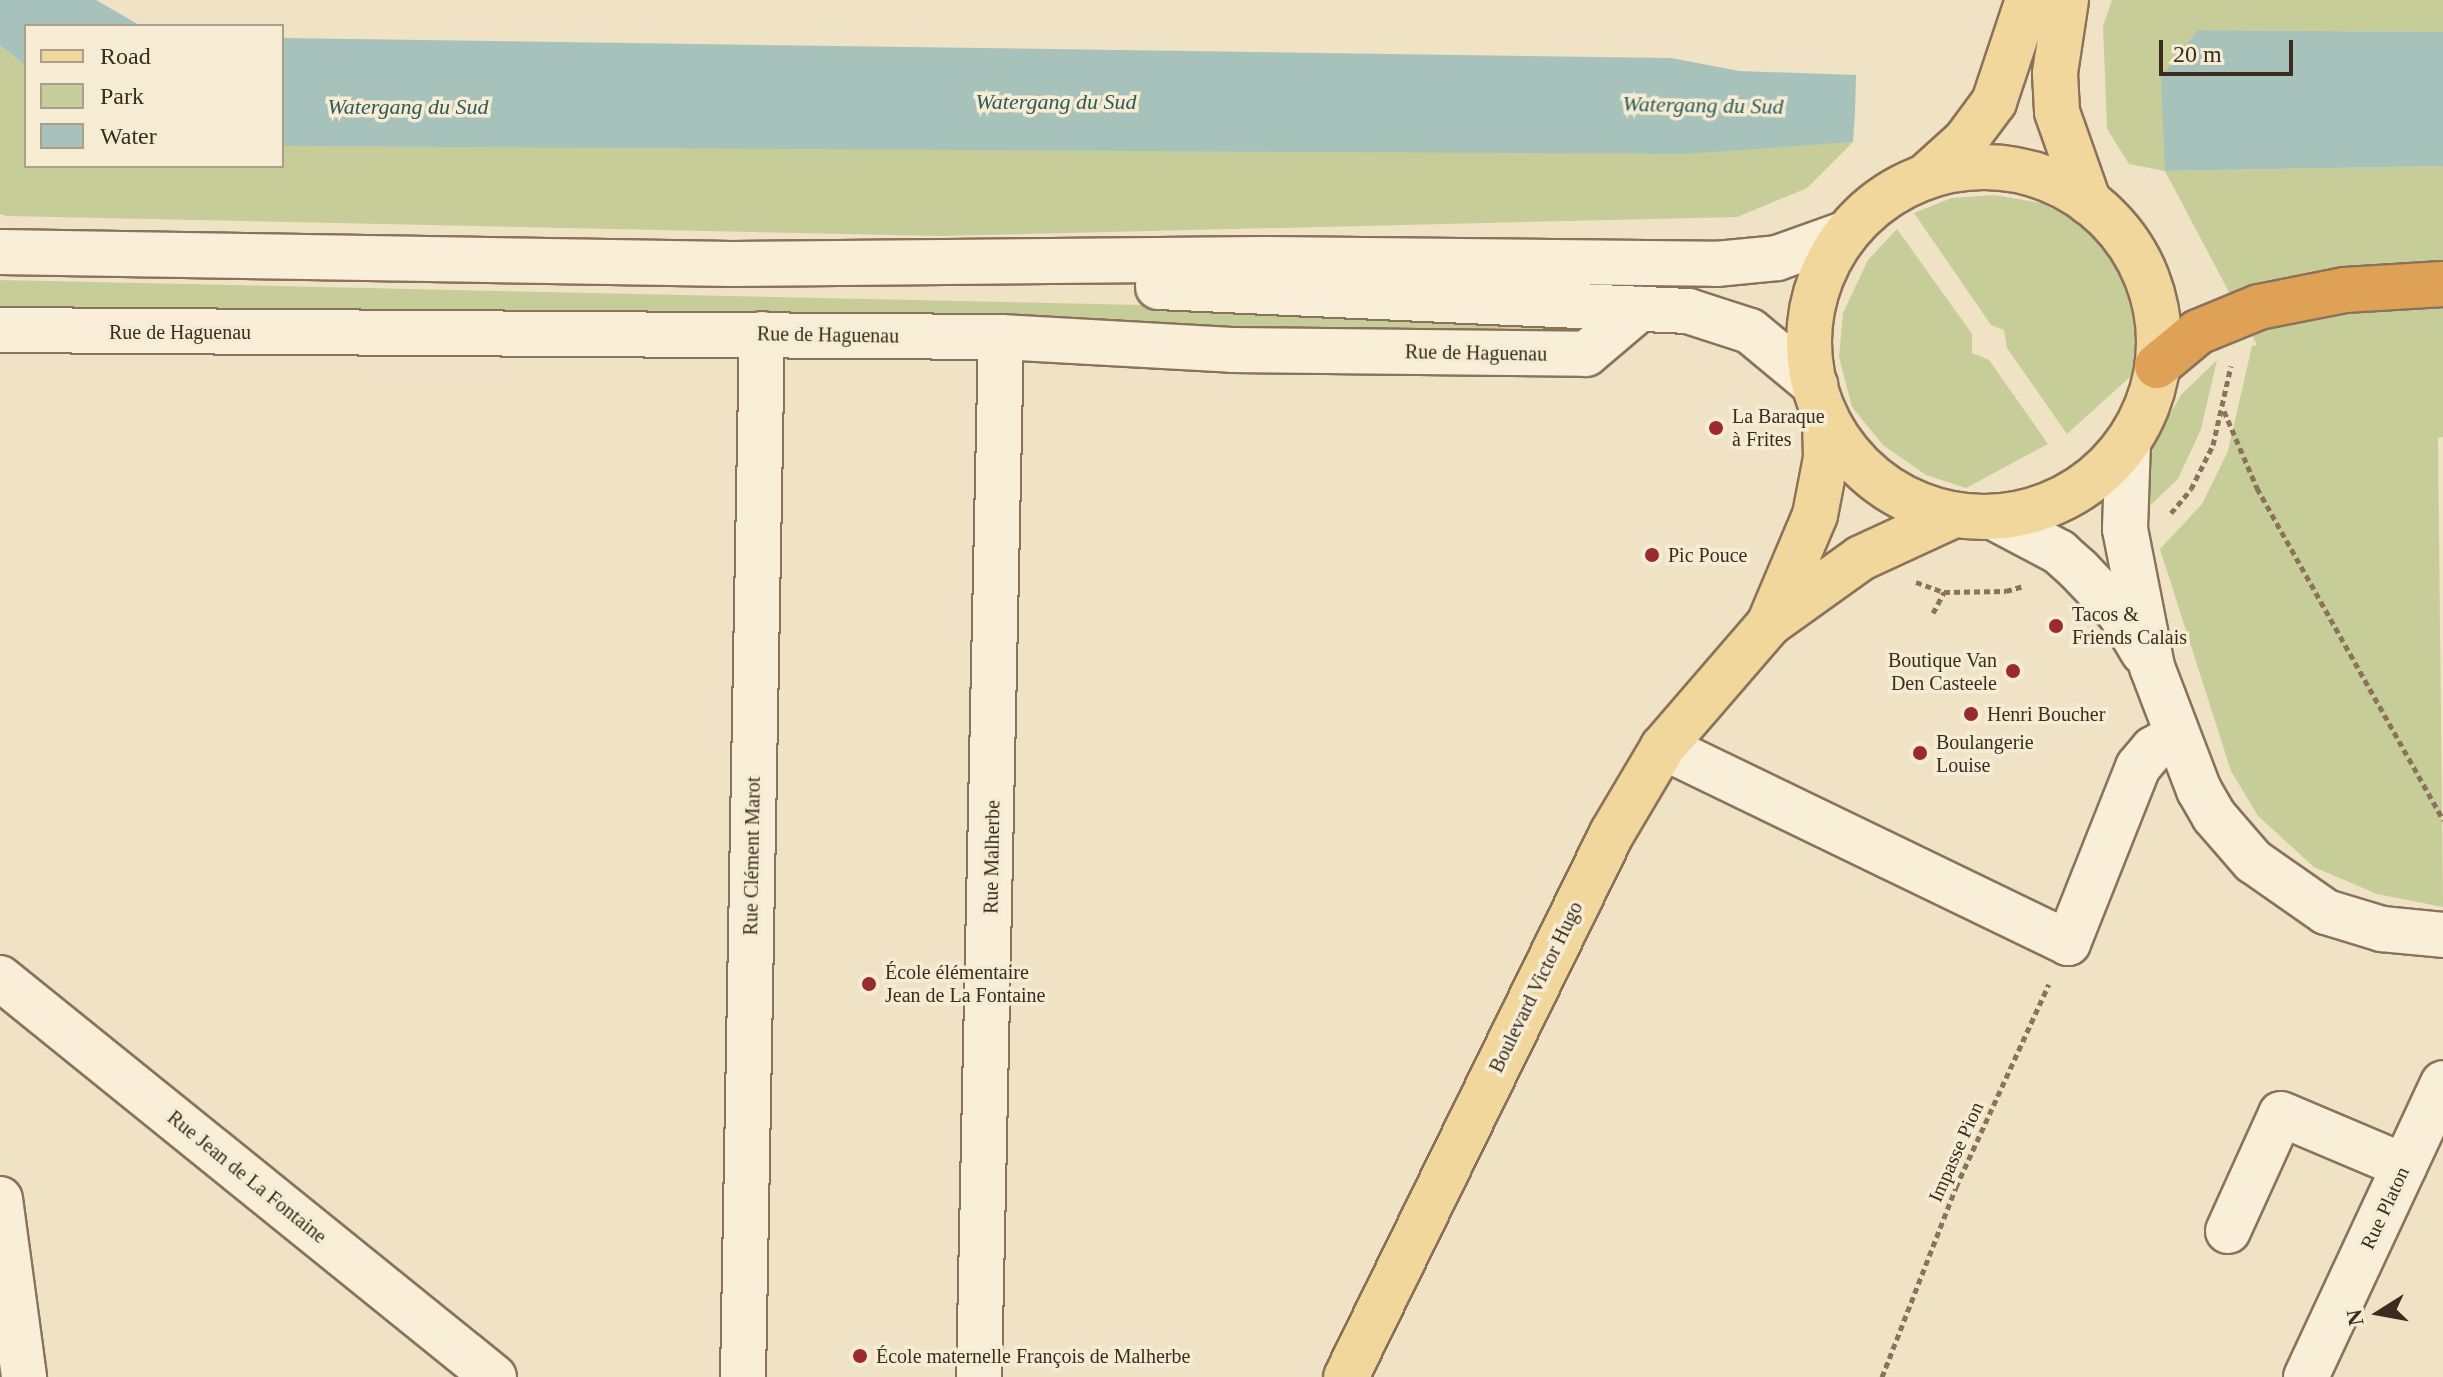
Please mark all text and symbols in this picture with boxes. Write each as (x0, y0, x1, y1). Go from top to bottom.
legend (24, 24, 284, 168)
scale bar (2163, 24, 2297, 74)
text: 20 m (2173, 41, 2222, 67)
text: Road (100, 43, 151, 69)
text: Park (100, 83, 144, 109)
water label: Watergang du Sud (976, 89, 1136, 115)
water label: Watergang du Sud (1622, 90, 1784, 120)
water label: Watergang du Sud (328, 94, 488, 120)
text: Water (100, 123, 157, 149)
street label: Rue de Haguenau (109, 320, 251, 344)
street label: Rue de Haguenau (757, 322, 899, 348)
street label: Rue de Haguenau (1405, 340, 1547, 366)
place label: La Baraque à Frites (1732, 404, 1825, 451)
marker: La Baraque à Frites (1707, 419, 1725, 437)
place label: Pic Pouce (1668, 543, 1747, 567)
marker: Pic Pouce (1643, 546, 1661, 564)
place label: Tacos & Friends Calais (2072, 602, 2187, 649)
marker: Tacos & Friends Calais (2047, 617, 2065, 635)
place label: Boutique Van Den Casteele (1888, 648, 1997, 695)
marker: Boutique Van Den Casteele (2004, 662, 2022, 680)
place label: Henri Boucher (1987, 702, 2105, 726)
marker: Henri Boucher (1962, 705, 1980, 723)
place label: Boulangerie Louise (1936, 730, 2034, 777)
marker: Boulangerie Louise (1911, 744, 1929, 762)
street label: Rue Clément Marot (739, 776, 765, 936)
street label: Rue Malherbe (979, 800, 1005, 914)
street label: Boulevard Victor Hugo (1484, 897, 1588, 1077)
place label: École élémentaire Jean de La Fontaine (885, 960, 1045, 1007)
marker: École élémentaire Jean de La Fontaine (860, 975, 878, 993)
street label: Impasse Pion (1923, 1098, 1989, 1206)
street label: Rue Jean de La Fontaine (163, 1105, 331, 1249)
street label: Rue Platon (2355, 1163, 2415, 1253)
north arrow (2339, 1273, 2419, 1353)
text: N (2341, 1307, 2369, 1328)
place label: École maternelle François de Malherbe (876, 1344, 1190, 1368)
marker: École maternelle François de Malherbe (851, 1347, 869, 1365)

